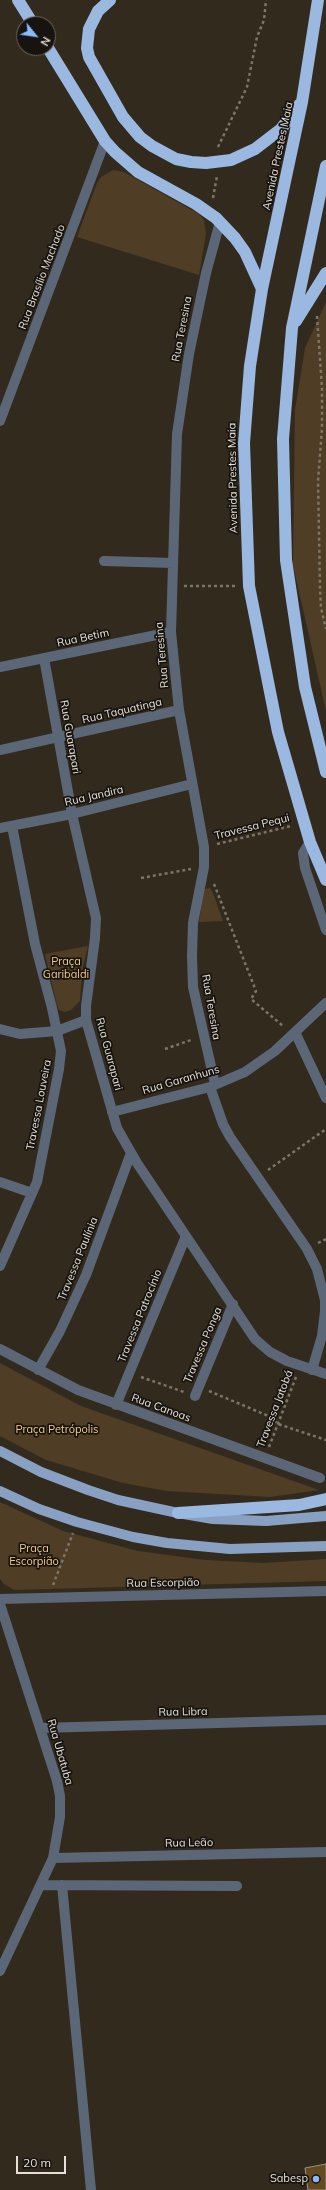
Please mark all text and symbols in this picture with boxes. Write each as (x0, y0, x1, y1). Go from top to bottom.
north arrow (16, 16, 56, 56)
text: N (37, 34, 54, 49)
street label: Avenida Prestes Maia (260, 101, 296, 211)
street label: Rua Brasílio Machado (16, 223, 68, 331)
street label: Rua Teresina (169, 295, 195, 363)
street label: Avenida Prestes Maia (225, 423, 241, 533)
street label: Rua Teresina (153, 621, 171, 689)
street label: Rua Betim (56, 626, 110, 650)
street label: Rua Taquatinga (81, 695, 163, 727)
street label: Rua Guarapari (57, 699, 83, 775)
street label: Rua Jandira (63, 783, 125, 809)
street label: Travessa Pequi (213, 811, 291, 843)
park label: Praça Garibaldi (43, 955, 89, 981)
street label: Rua Teresina (199, 973, 223, 1041)
street label: Rua Guarapari (93, 1016, 125, 1092)
street label: Travessa Louveira (24, 1059, 54, 1151)
street label: Rua Garanhuns (141, 1063, 221, 1097)
street label: Travessa Paulínia (55, 1215, 101, 1303)
street label: Travessa Patrocínio (115, 1267, 165, 1365)
street label: Travessa Ponga (181, 1305, 225, 1385)
street label: Travessa Jatobá (254, 1368, 296, 1450)
street label: Rua Canoas (130, 1391, 192, 1425)
park label: Praça Petrópolis (16, 1423, 98, 1437)
park label: Praça Escorpião (9, 1542, 59, 1568)
street label: Rua Escorpião (126, 1576, 200, 1590)
street label: Rua Libra (158, 1705, 208, 1719)
street label: Rua Ubatuba (44, 1717, 76, 1787)
street label: Rua Leão (165, 1836, 213, 1850)
scale bar (18, 2148, 68, 2174)
text: 20 m (23, 2155, 51, 2170)
place label: Sabesp (270, 2172, 308, 2186)
marker: Sabesp (311, 2174, 321, 2184)

